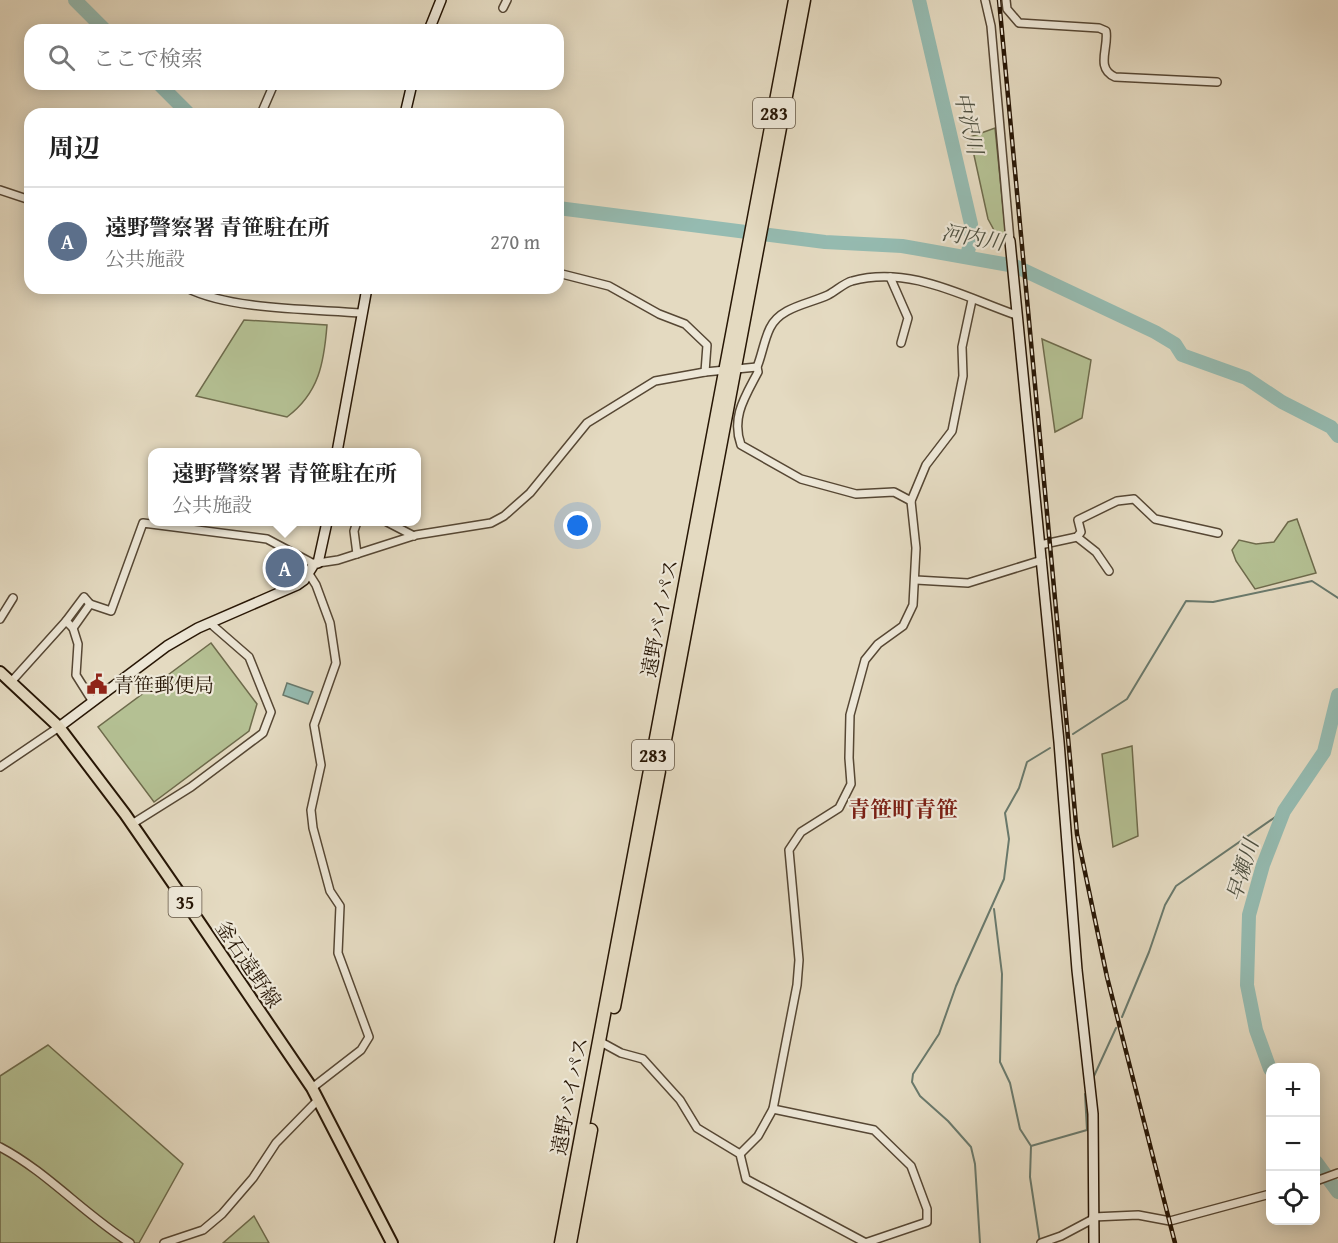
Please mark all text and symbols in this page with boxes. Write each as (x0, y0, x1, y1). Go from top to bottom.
search box (24, 24, 564, 90)
icon: search (45, 41, 78, 74)
text: ここで検索 (93, 42, 203, 74)
water label: 中沢川 (947, 89, 992, 159)
road number: 283 (753, 98, 795, 128)
text: 周辺 (48, 128, 100, 167)
text: 遠野警察署 青笹駐在所 (105, 211, 330, 243)
water label: 河内川 (939, 216, 1009, 258)
text: A (61, 227, 74, 256)
text: 270 m (490, 227, 540, 256)
text: 公共施設 (105, 244, 185, 273)
popup (148, 448, 421, 526)
text: 遠野警察署 青笹駐在所 (172, 457, 397, 489)
text: 公共施設 (172, 490, 252, 519)
your location (563, 511, 592, 540)
pin: A (266, 546, 304, 590)
street label: 遠野バイパス (633, 557, 685, 679)
place label: 青笹郵便局 (114, 670, 214, 699)
public building icon: 青笹郵便局 (85, 672, 109, 696)
road number: 283 (632, 740, 674, 770)
district label: 青笹町青笹 (848, 793, 958, 825)
water label: 早瀬川 (1218, 833, 1267, 905)
road number: 35 (168, 887, 201, 917)
street label: 釜石遠野線 (209, 914, 289, 1014)
street label: 遠野バイパス (543, 1035, 595, 1157)
map controls (1266, 1063, 1320, 1225)
button: + (1266, 1063, 1320, 1117)
button: − (1266, 1117, 1320, 1171)
button: locate (1266, 1171, 1320, 1225)

